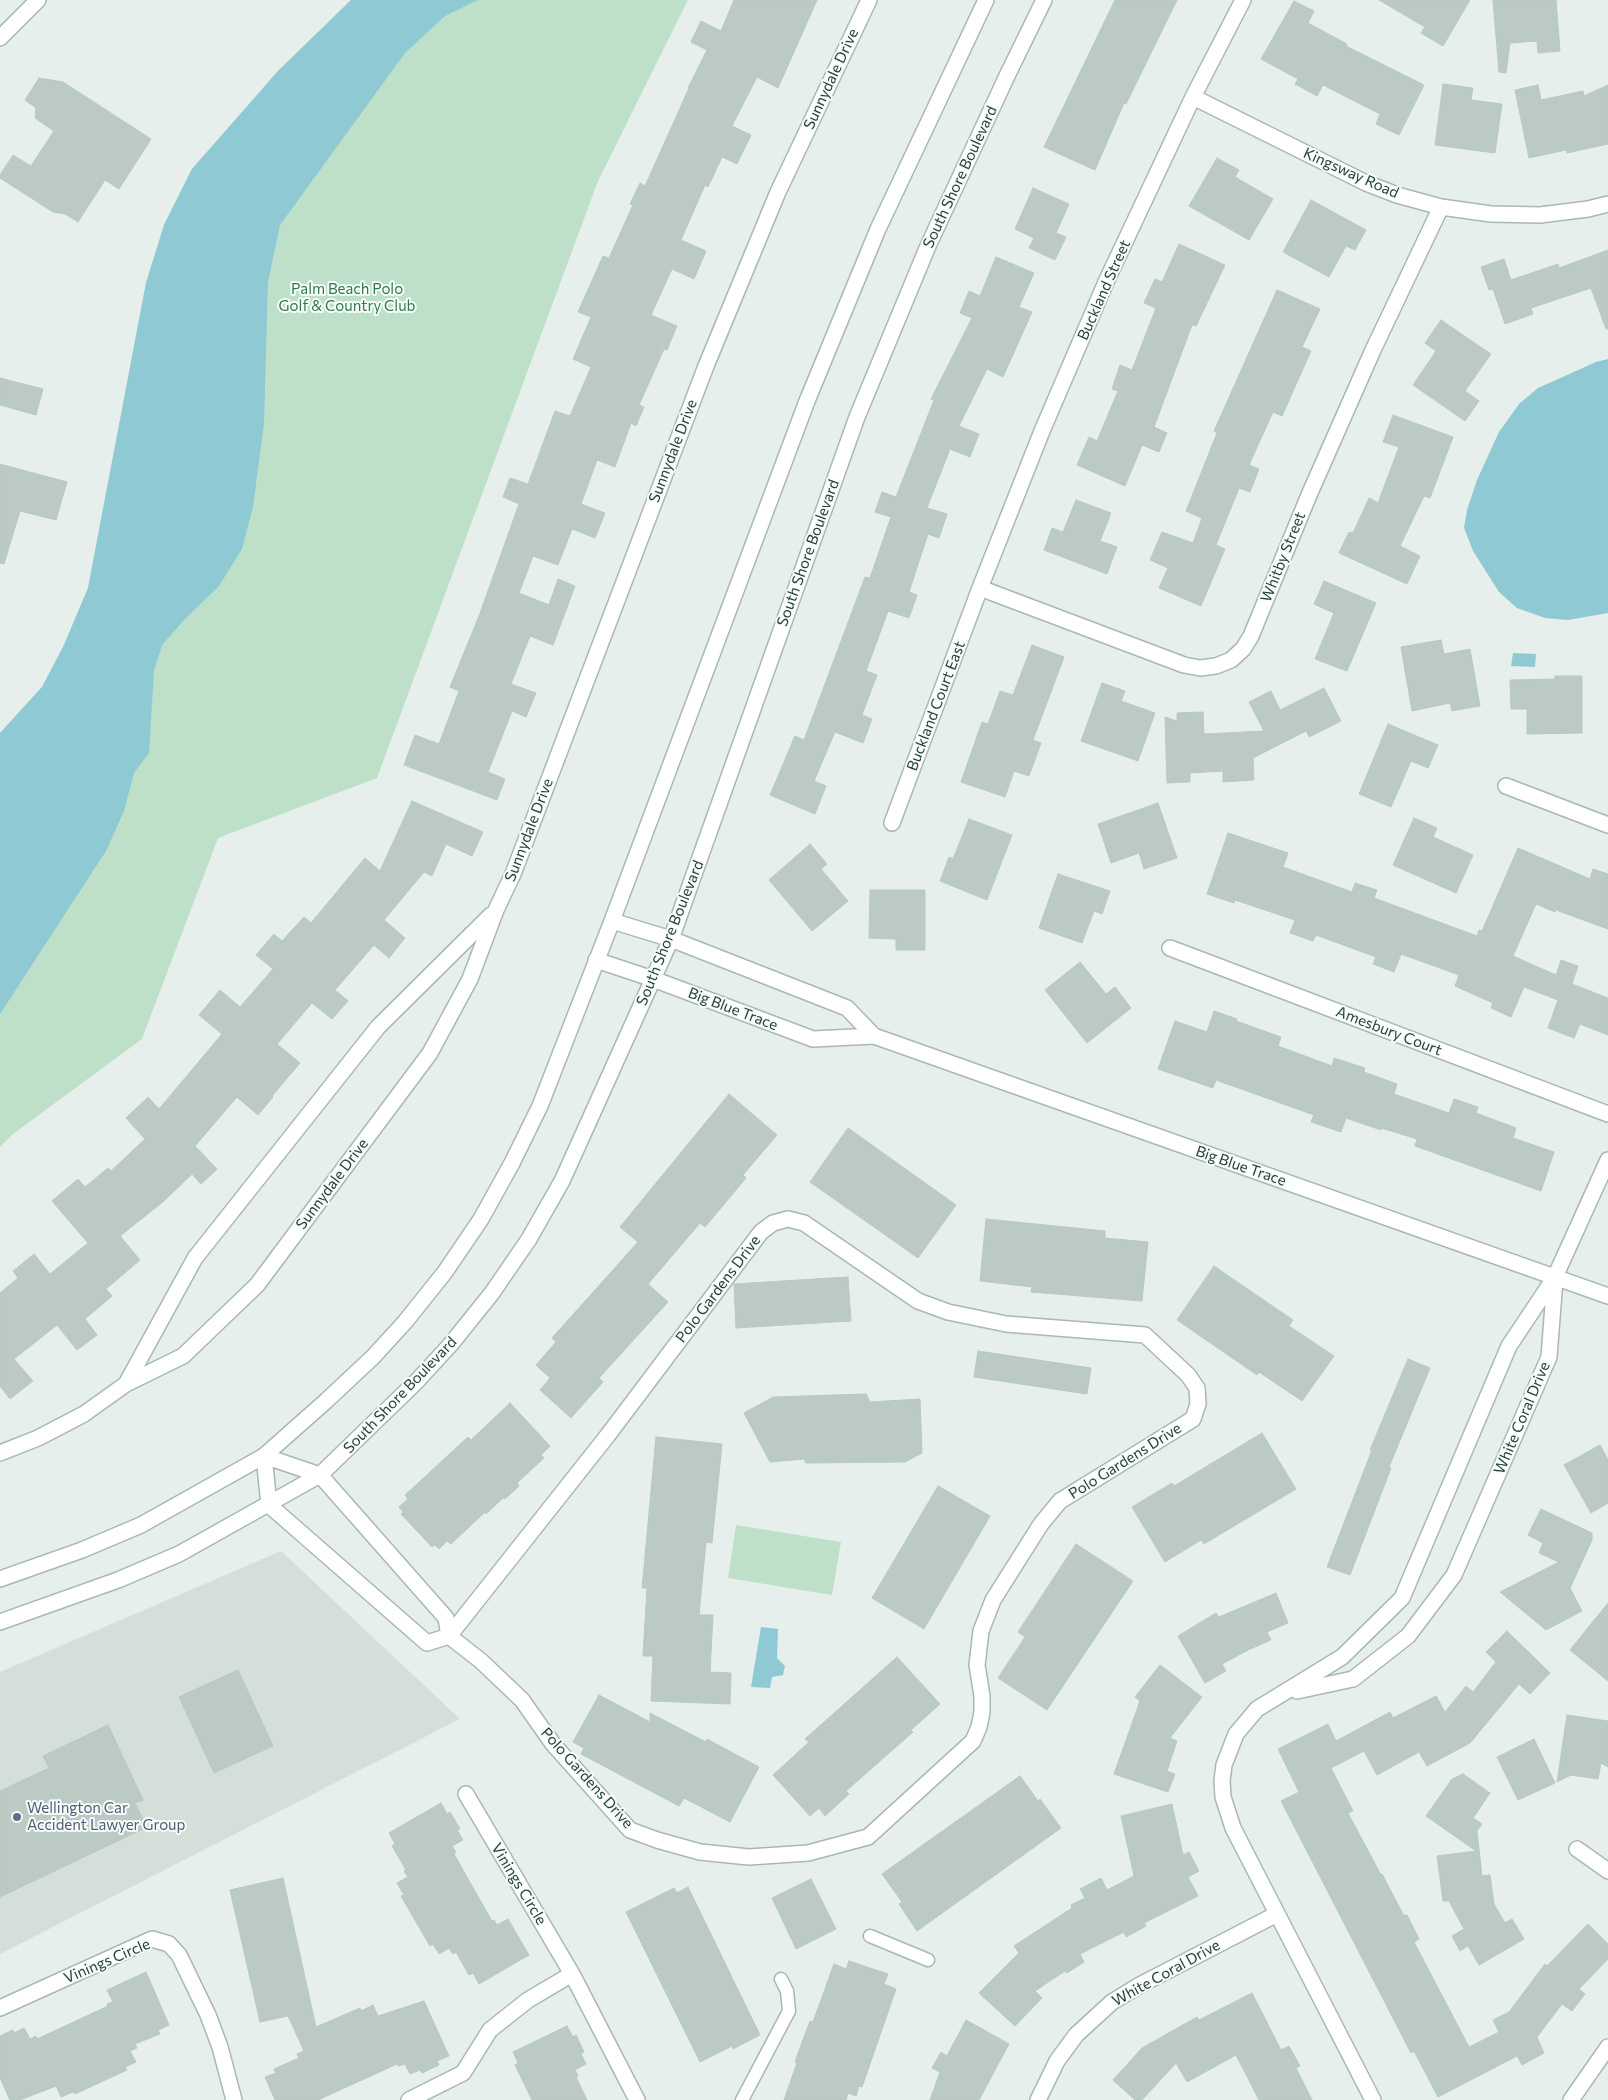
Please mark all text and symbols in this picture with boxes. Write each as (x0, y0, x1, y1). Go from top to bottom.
street label: Sunnydale Drive (800, 26, 862, 132)
street label: South Shore Boulevard (919, 103, 1001, 251)
street label: Kingsway Road (1301, 144, 1401, 202)
street label: Buckland Street (1074, 237, 1134, 343)
park label: Palm Beach Polo Golf & Country Club (279, 280, 415, 315)
street label: Sunnydale Drive (645, 397, 701, 505)
street label: South Shore Boulevard (773, 477, 843, 629)
street label: Whitby Street (1257, 509, 1309, 605)
street label: Buckland Court East (903, 638, 969, 774)
street label: Sunnydale Drive (501, 776, 557, 884)
street label: South Shore Boulevard (633, 858, 707, 1008)
street label: Big Blue Trace (686, 984, 780, 1034)
street label: Amesbury Court (1334, 1003, 1444, 1059)
street label: Sunnydale Drive (292, 1135, 372, 1233)
street label: Big Blue Trace (1193, 1142, 1289, 1190)
street label: Polo Gardens Drive (672, 1232, 764, 1346)
street label: South Shore Boulevard (340, 1333, 460, 1457)
street label: White Coral Drive (1490, 1359, 1554, 1477)
street label: Polo Gardens Drive (1065, 1419, 1185, 1503)
street label: Polo Gardens Drive (537, 1724, 637, 1832)
place label: Wellington Car Accident Lawyer Group (27, 1799, 185, 1834)
marker: Wellington Car Accident Lawyer Group (11, 1811, 23, 1823)
street label: Vinings Circle (488, 1840, 550, 1928)
street label: Vinings Circle (61, 1935, 153, 1987)
street label: White Coral Drive (1109, 1936, 1223, 2010)

